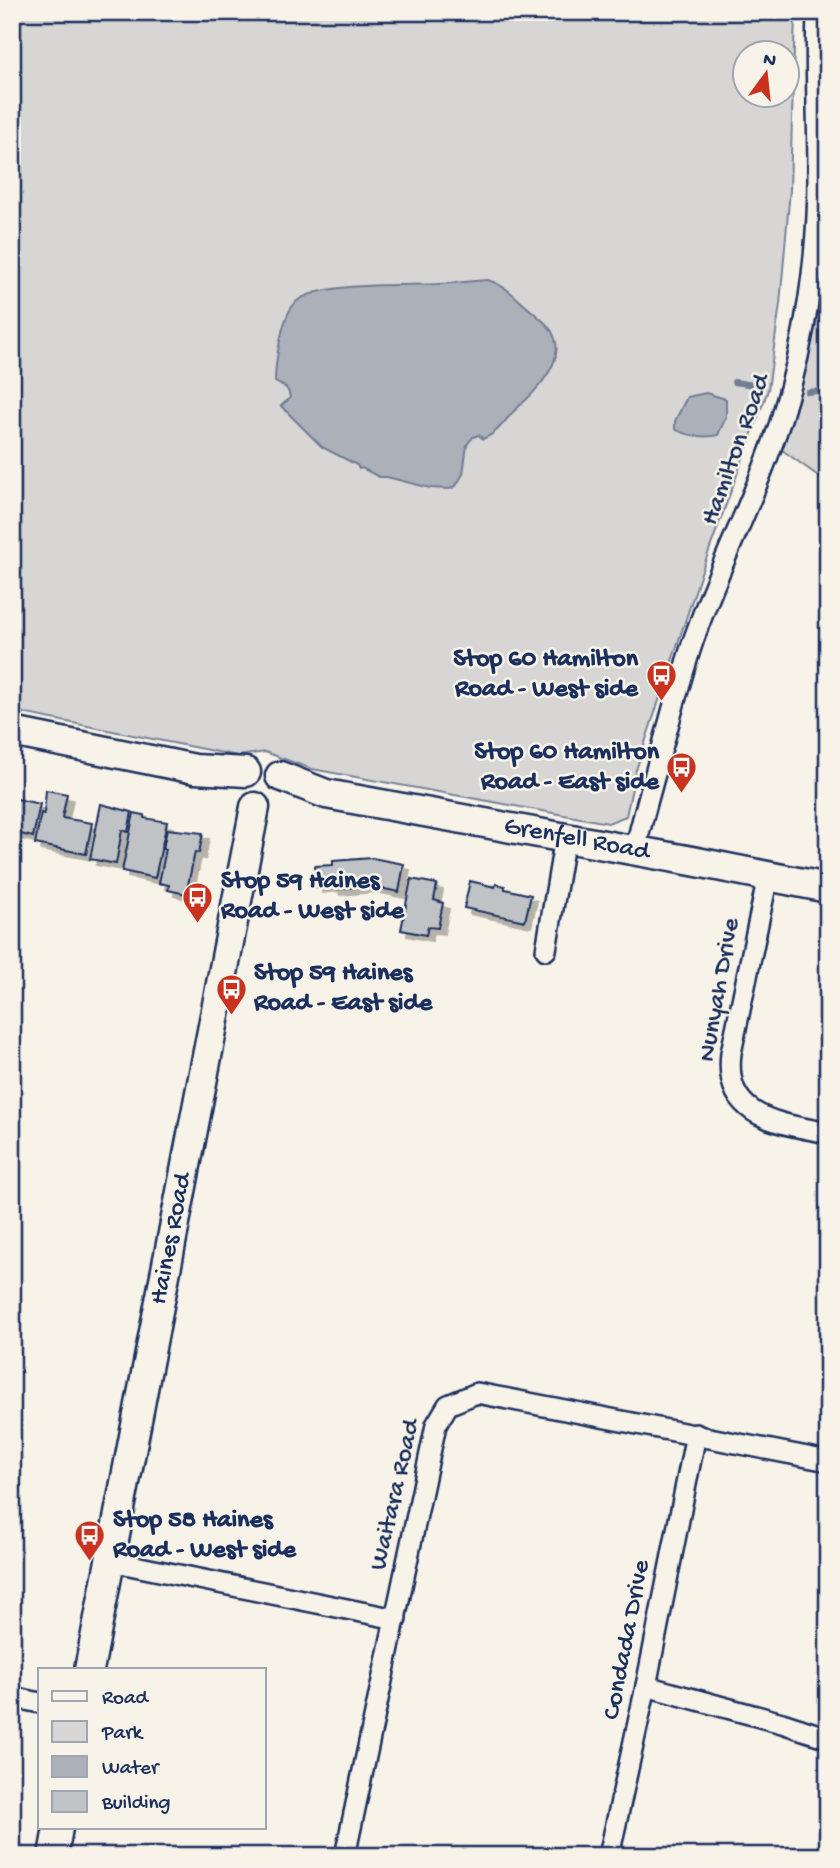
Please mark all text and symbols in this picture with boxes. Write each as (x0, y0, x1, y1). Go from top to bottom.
north arrow (732, 38, 802, 108)
text: N (761, 48, 778, 74)
street label: Hamilton Road (695, 369, 779, 530)
place label: Stop 60 Hamilton Road - West side (453, 645, 640, 706)
bus stop icon: Stop 60 Hamilton Road - West side (644, 658, 678, 702)
place label: Stop 60 Hamilton Road - East side (474, 738, 661, 799)
bus stop icon: Stop 60 Hamilton Road - East side (665, 751, 699, 795)
street label: Grenfell Road (501, 811, 653, 869)
place label: Stop 59 Haines Road - West side (220, 867, 406, 928)
bus stop icon: Stop 59 Haines Road - West side (181, 880, 215, 924)
street label: Nunyah Drive (692, 915, 748, 1064)
place label: Stop 59 Haines Road - East side (253, 959, 434, 1020)
bus stop icon: Stop 59 Haines Road - East side (214, 972, 248, 1016)
street label: Haines Road (144, 1169, 200, 1307)
street label: Waitara Road (364, 1415, 429, 1573)
place label: Stop 58 Haines Road - West side (112, 1506, 298, 1567)
bus stop icon: Stop 58 Haines Road - West side (73, 1519, 107, 1563)
street label: Condada Drive (597, 1557, 659, 1723)
legend (38, 1668, 266, 1829)
text: Road (102, 1687, 150, 1712)
text: Park (101, 1722, 145, 1747)
text: Water (102, 1757, 160, 1782)
text: Building (101, 1792, 171, 1817)

